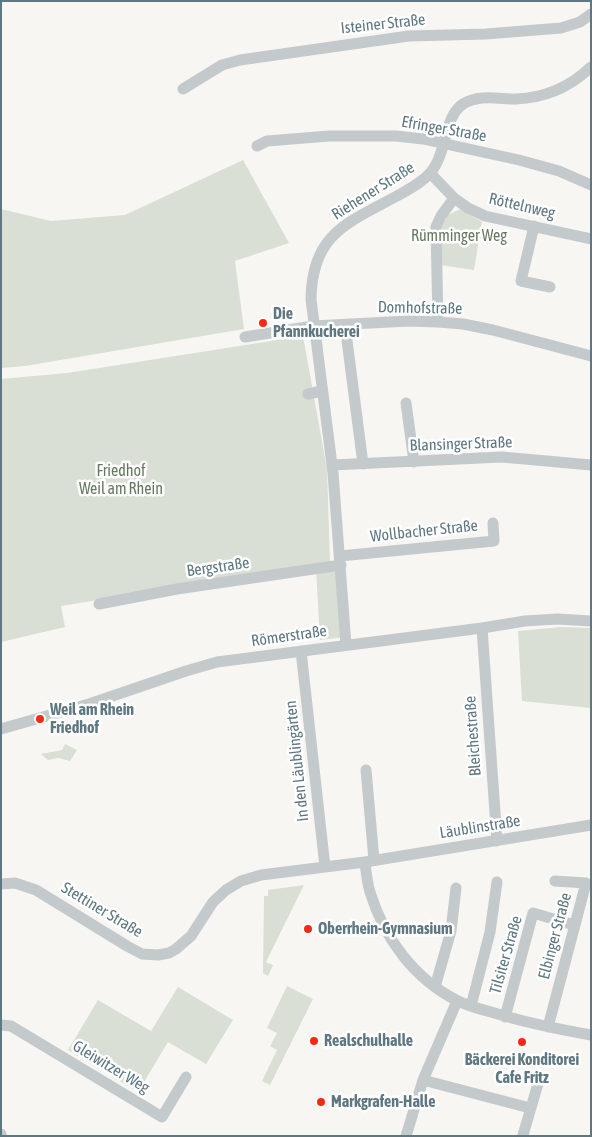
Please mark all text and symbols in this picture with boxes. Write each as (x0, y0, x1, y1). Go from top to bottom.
street label: Isteiner Straße (340, 10, 426, 38)
street label: Efringer Straße (400, 112, 488, 146)
street label: Riehener Straße (328, 158, 418, 224)
street label: Röttelnweg (487, 189, 557, 223)
park label: Rümminger Weg (411, 226, 507, 246)
street label: Domhofstraße (378, 298, 462, 318)
place label: Die Pfannkucherei (273, 304, 360, 342)
marker: Die Pfannkucherei (257, 317, 269, 329)
street label: Blansinger Straße (409, 433, 513, 455)
park label: Friedhof Weil am Rhein (79, 461, 163, 499)
street label: Wollbacher Straße (369, 516, 479, 546)
street label: Bergstraße (186, 553, 250, 581)
street label: Römerstraße (250, 621, 328, 651)
street label: Bleichestraße (461, 695, 485, 777)
place label: Weil am Rhein Friedhof (50, 700, 134, 738)
street label: In den Läublingärten (281, 700, 313, 822)
marker: Weil am Rhein Friedhof (34, 713, 46, 725)
street label: Läublinstraße (438, 811, 522, 843)
street label: Stettiner Straße (58, 878, 146, 942)
street label: Elbinger Straße (534, 891, 576, 981)
street label: Tilsiter Straße (486, 914, 526, 996)
place label: Oberrhein-Gymnasium (318, 919, 452, 939)
marker: Oberrhein-Gymnasium (302, 923, 314, 935)
place label: Realschulhalle (324, 1031, 413, 1051)
marker: Realschulhalle (308, 1035, 320, 1047)
marker: Bäckerei Konditorei Cafe Fritz (516, 1036, 528, 1048)
street label: Gleiwitzer Weg (69, 1037, 153, 1097)
place label: Bäckerei Konditorei Cafe Fritz (465, 1050, 579, 1088)
place label: Markgrafen-Halle (331, 1092, 435, 1112)
marker: Markgrafen-Halle (315, 1096, 327, 1108)

